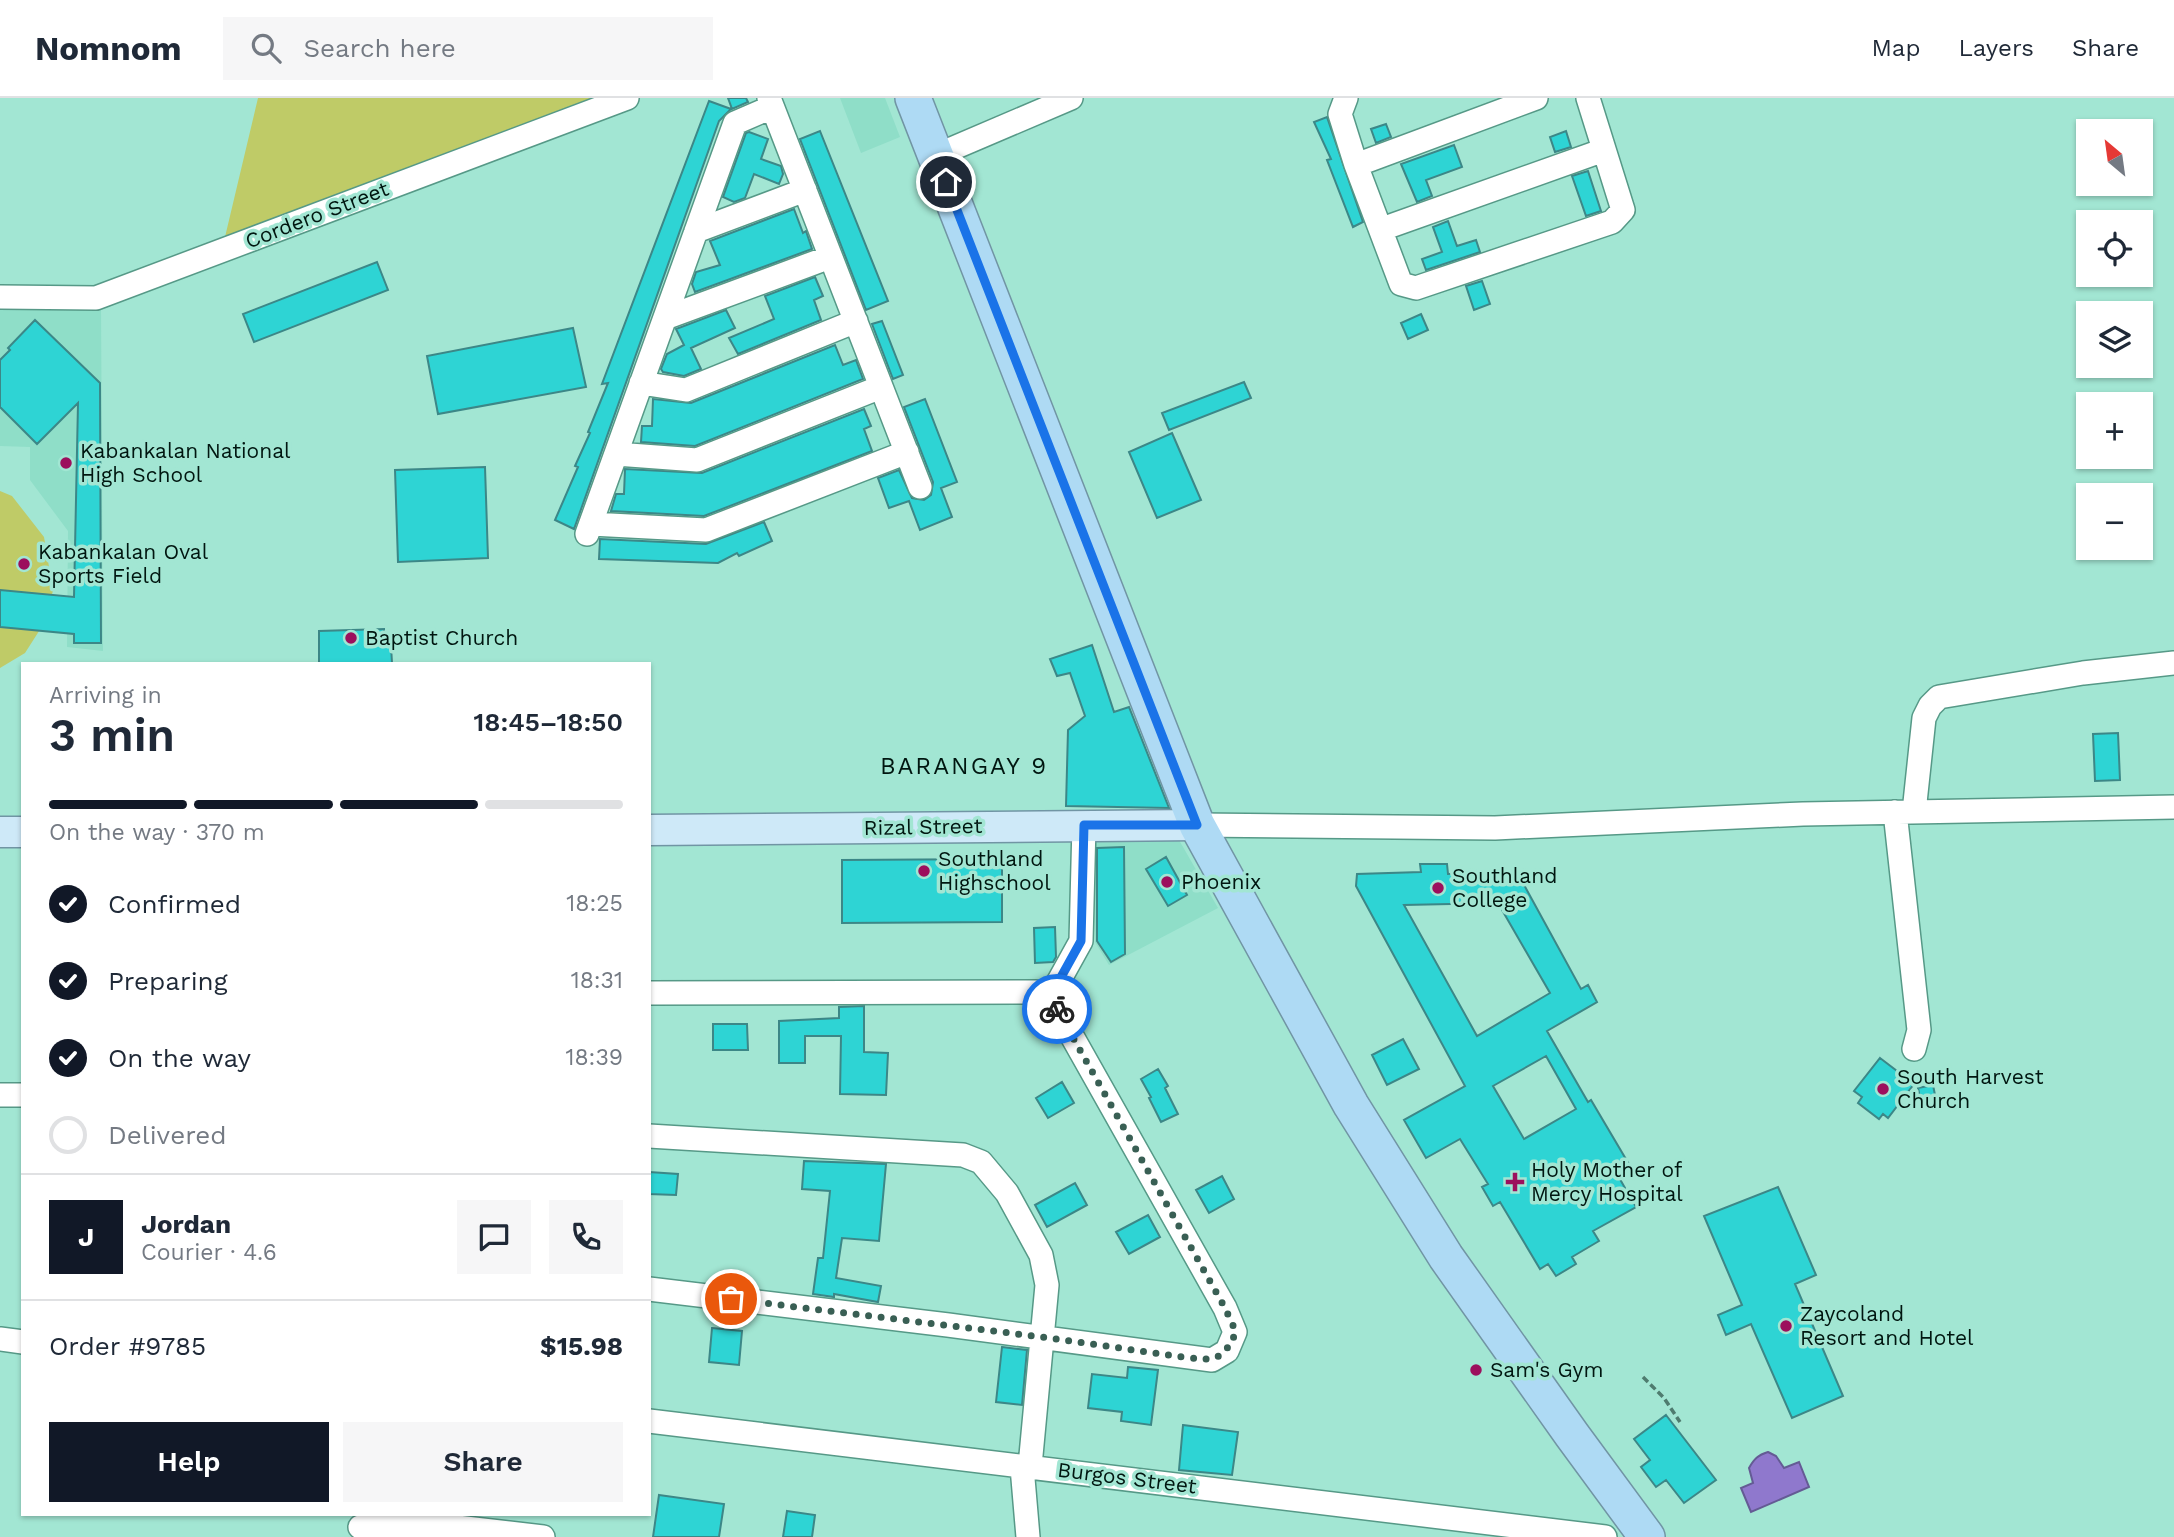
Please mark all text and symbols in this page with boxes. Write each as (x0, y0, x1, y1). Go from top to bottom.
search box (223, 17, 713, 80)
text: Nomnom (35, 29, 181, 68)
icon: search (247, 29, 285, 67)
text: Search here (303, 33, 456, 63)
text: Map (1872, 34, 1920, 62)
text: Layers (1958, 34, 2034, 62)
text: Share (2072, 34, 2139, 62)
north arrow (2076, 119, 2152, 196)
map controls (2076, 119, 2153, 560)
pin (916, 152, 976, 212)
icon: home (927, 163, 965, 201)
street label: Cordero Street (242, 176, 392, 253)
button: locate (2076, 210, 2153, 287)
button: layers (2076, 301, 2153, 378)
button: + (2076, 392, 2153, 469)
place label: Kabankalan National High School (80, 438, 291, 487)
marker: Kabankalan National High School (58, 455, 74, 471)
button: − (2076, 483, 2153, 560)
place label: Kabankalan Oval Sports Field (38, 539, 209, 588)
marker: Kabankalan Oval Sports Field (16, 556, 32, 572)
place label: Baptist Church (365, 625, 518, 650)
marker: Baptist Church (343, 630, 359, 646)
text: Arriving in (49, 682, 162, 709)
text: 18:45–18:50 (473, 707, 623, 737)
text: 3 min (49, 708, 175, 762)
district label: BARANGAY 9 (880, 752, 1048, 780)
street label: Rizal Street (863, 813, 983, 840)
text: On the way · 370 m (49, 819, 265, 846)
place label: Southland Highschool (938, 846, 1051, 895)
marker: Southland Highschool (916, 863, 932, 879)
place label: Southland College (1452, 863, 1557, 912)
place label: Phoenix (1181, 869, 1261, 894)
marker: Phoenix (1159, 874, 1175, 890)
marker: Southland College (1430, 880, 1446, 896)
icon: check (49, 885, 87, 923)
text: Confirmed (108, 889, 241, 919)
text: 18:25 (566, 890, 623, 917)
icon: check (49, 962, 87, 1000)
text: Preparing (108, 966, 228, 996)
text: 18:31 (571, 967, 623, 994)
courier (1022, 974, 1092, 1044)
icon: bike (1038, 990, 1076, 1028)
icon: check (49, 1039, 87, 1077)
text: On the way (108, 1043, 251, 1073)
text: 18:39 (565, 1044, 623, 1071)
place label: South Harvest Church (1897, 1064, 2044, 1113)
marker: South Harvest Church (1875, 1081, 1891, 1097)
text: Delivered (108, 1120, 227, 1150)
place label: Holy Mother of Mercy Hospital (1531, 1157, 1683, 1206)
marker: Holy Mother of Mercy Hospital (1505, 1172, 1525, 1192)
button: chat (457, 1200, 531, 1274)
button: phone (549, 1200, 623, 1274)
text: Jordan (141, 1209, 231, 1239)
text: J (78, 1222, 94, 1252)
text: Courier · 4.6 (141, 1239, 277, 1266)
pin (701, 1269, 761, 1329)
icon: bag (712, 1280, 750, 1318)
place label: Zaycoland Resort and Hotel (1800, 1301, 1974, 1350)
marker: Zaycoland Resort and Hotel (1778, 1318, 1794, 1334)
text: Order #9785 (49, 1331, 206, 1361)
text: $15.98 (540, 1331, 623, 1361)
place label: Sam's Gym (1490, 1357, 1603, 1382)
marker: Sam's Gym (1468, 1362, 1484, 1378)
button: Help (49, 1422, 329, 1502)
button: Share (343, 1422, 623, 1502)
street label: Burgos Street (1056, 1457, 1198, 1498)

